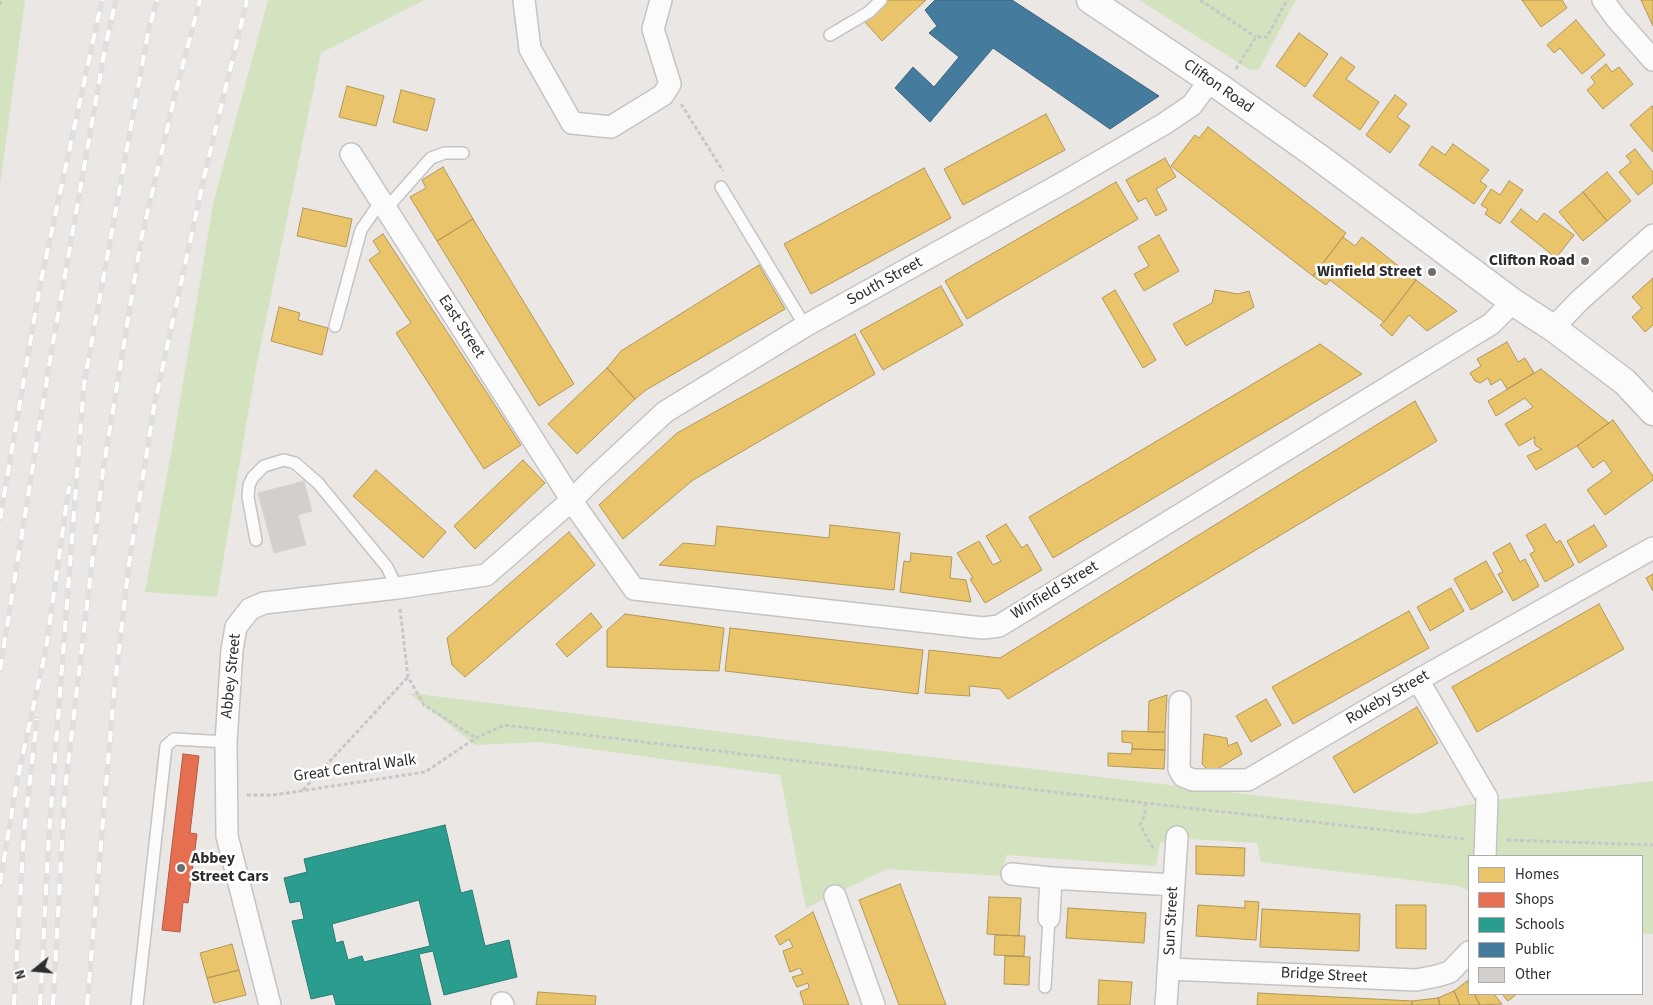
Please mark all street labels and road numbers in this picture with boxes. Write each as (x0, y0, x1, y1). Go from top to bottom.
street label: Clifton Road (1179, 56, 1257, 118)
street label: South Street (844, 253, 926, 311)
street label: East Street (433, 292, 489, 362)
street label: Winfield Street (1008, 558, 1102, 624)
street label: Abbey Street (218, 633, 246, 719)
street label: Rokeby Street (1343, 667, 1433, 729)
street label: Great Central Walk (292, 751, 418, 787)
street label: Sun Street (1161, 886, 1183, 956)
street label: Bridge Street (1280, 964, 1368, 988)

